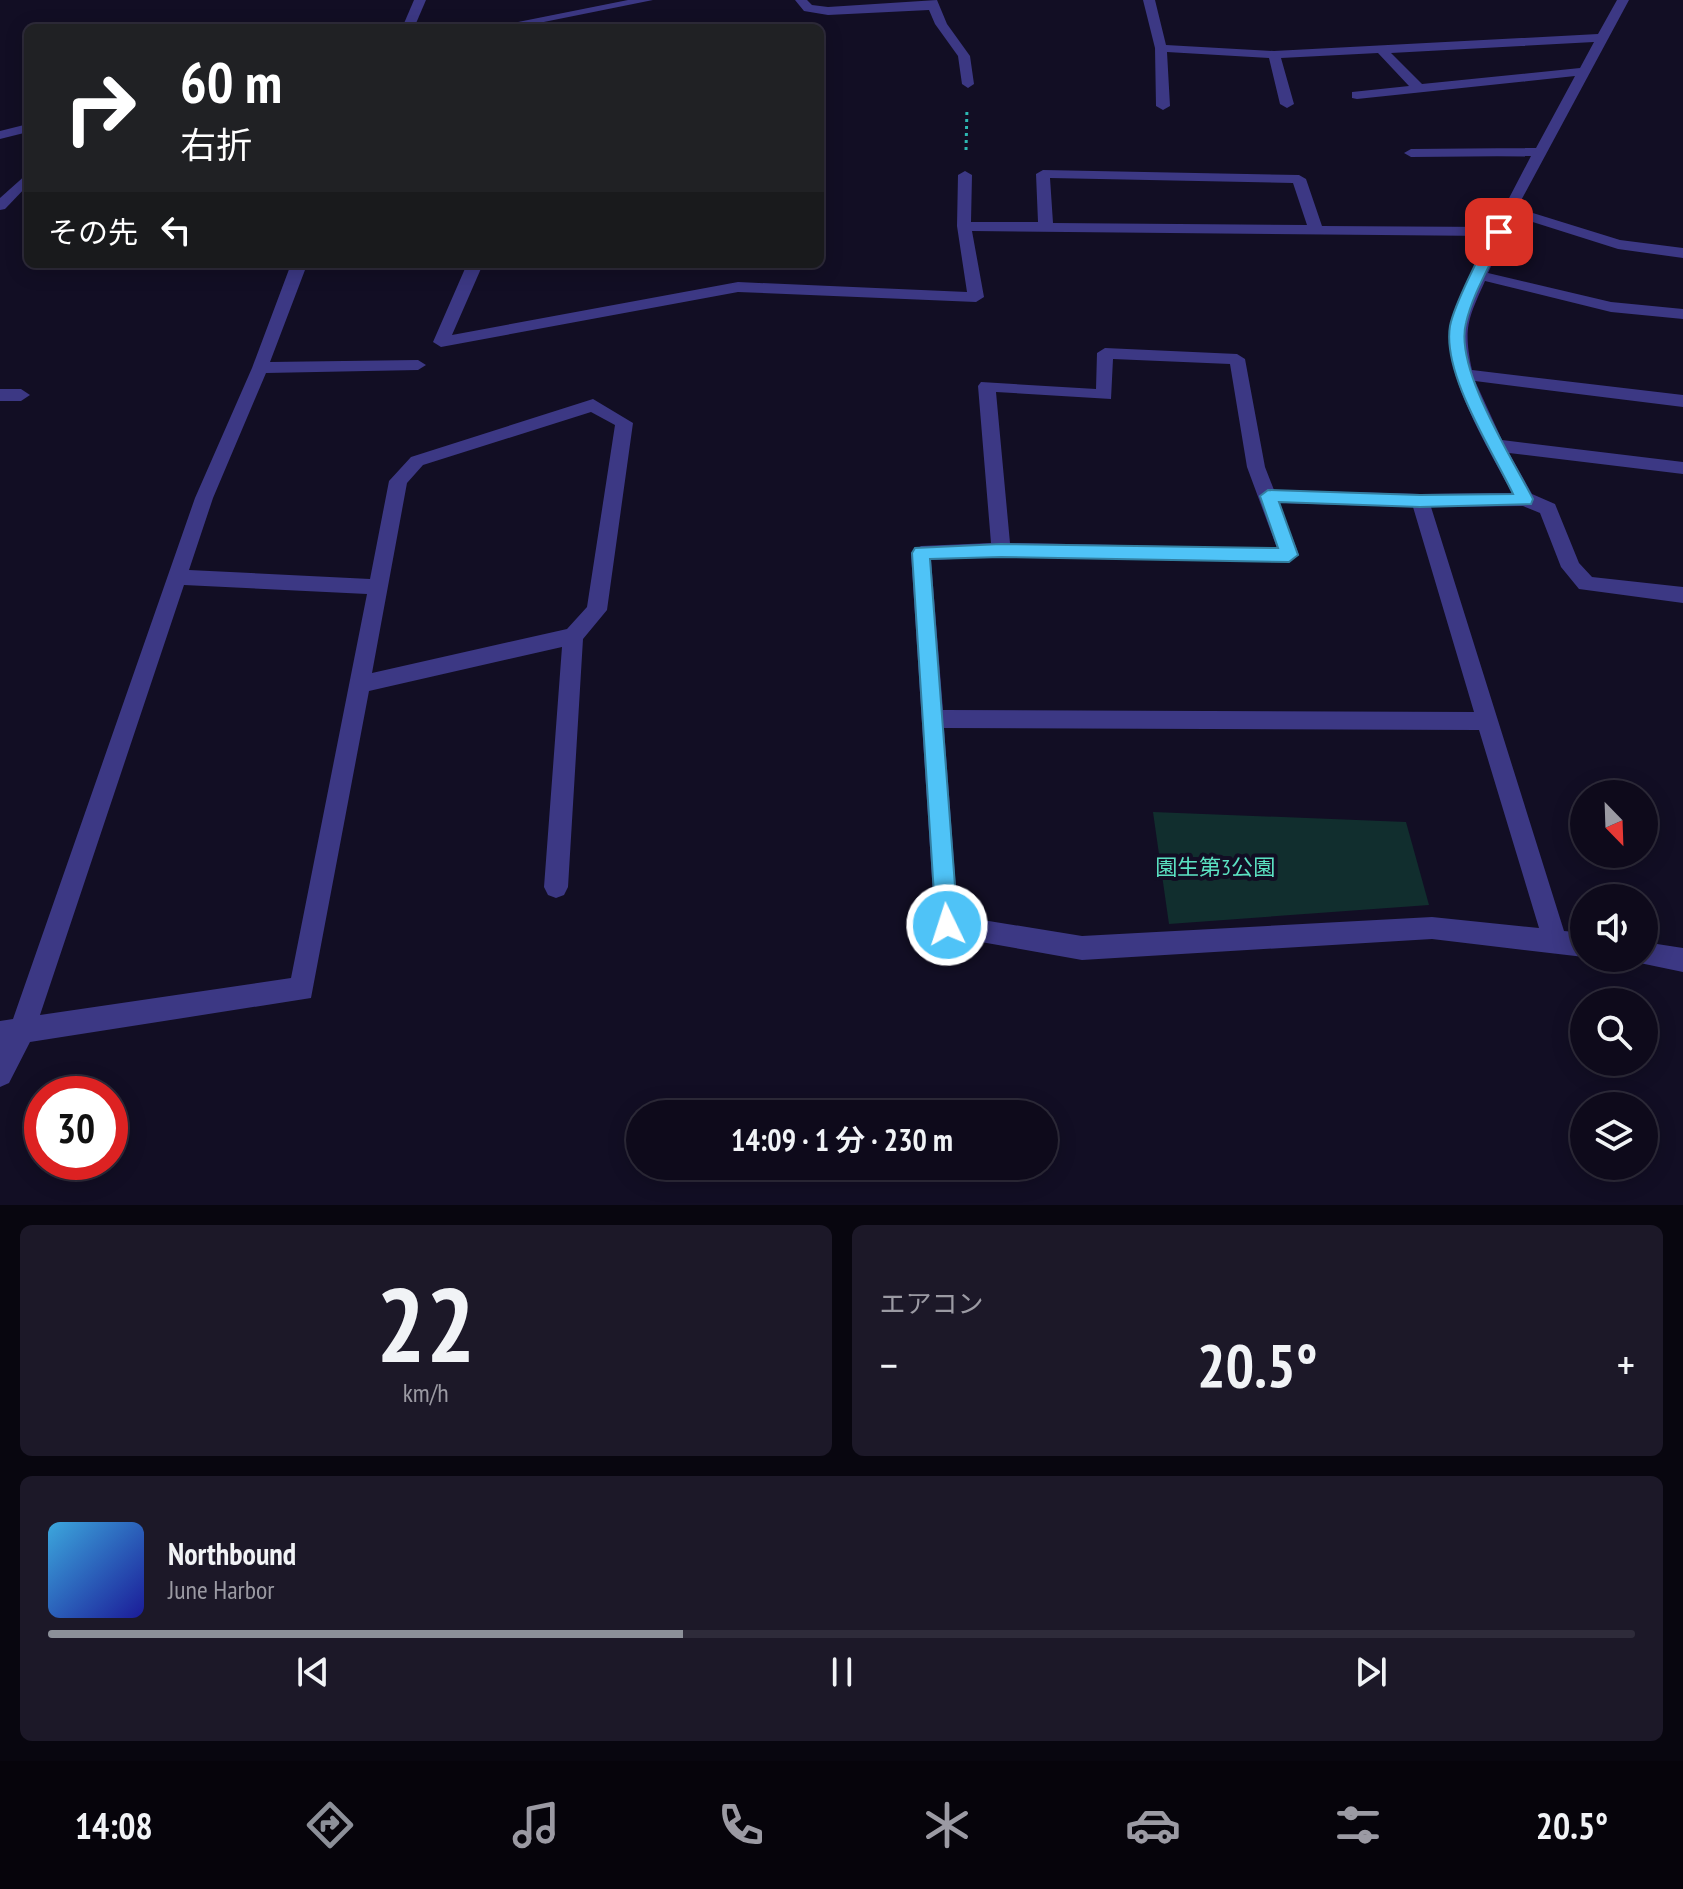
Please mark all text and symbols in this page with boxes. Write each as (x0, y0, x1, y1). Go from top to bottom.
text: 60 m (180, 46, 282, 118)
icon: right (48, 56, 152, 160)
text: 右折 (180, 121, 252, 168)
pin (1465, 198, 1533, 266)
icon: left (154, 208, 198, 252)
icon: arrive (1477, 210, 1521, 254)
text: その先 (48, 212, 138, 251)
north arrow (1570, 780, 1658, 868)
map controls (1570, 780, 1658, 1180)
park label: 園生第3公園 (1155, 853, 1275, 881)
position arrow (905, 883, 989, 967)
button: sound (1570, 884, 1658, 972)
button: search (1570, 988, 1658, 1076)
speed limit sign: 30 (24, 1076, 128, 1180)
button: layers (1570, 1092, 1658, 1180)
text: 14:09 · 1 分 · 230 m (731, 1120, 953, 1159)
text: 22 (376, 1256, 475, 1391)
text: エアコン (880, 1287, 984, 1320)
text: 20.5° (1197, 1326, 1318, 1404)
text: − (880, 1336, 898, 1393)
text: + (1617, 1336, 1635, 1393)
text: km/h (403, 1376, 449, 1409)
text: Northbound (168, 1534, 296, 1573)
text: June Harbor (168, 1573, 274, 1606)
icon: previous (291, 1650, 335, 1694)
icon: pause (820, 1650, 864, 1694)
icon: next (1349, 1650, 1393, 1694)
icon: directions (302, 1797, 358, 1853)
icon: music (508, 1797, 564, 1853)
icon: phone (713, 1797, 769, 1853)
icon: climate (919, 1797, 975, 1853)
icon: car (1125, 1797, 1181, 1853)
icon: filters (1330, 1797, 1386, 1853)
text: 14:08 (75, 1802, 153, 1849)
text: 20.5° (1536, 1802, 1608, 1849)

